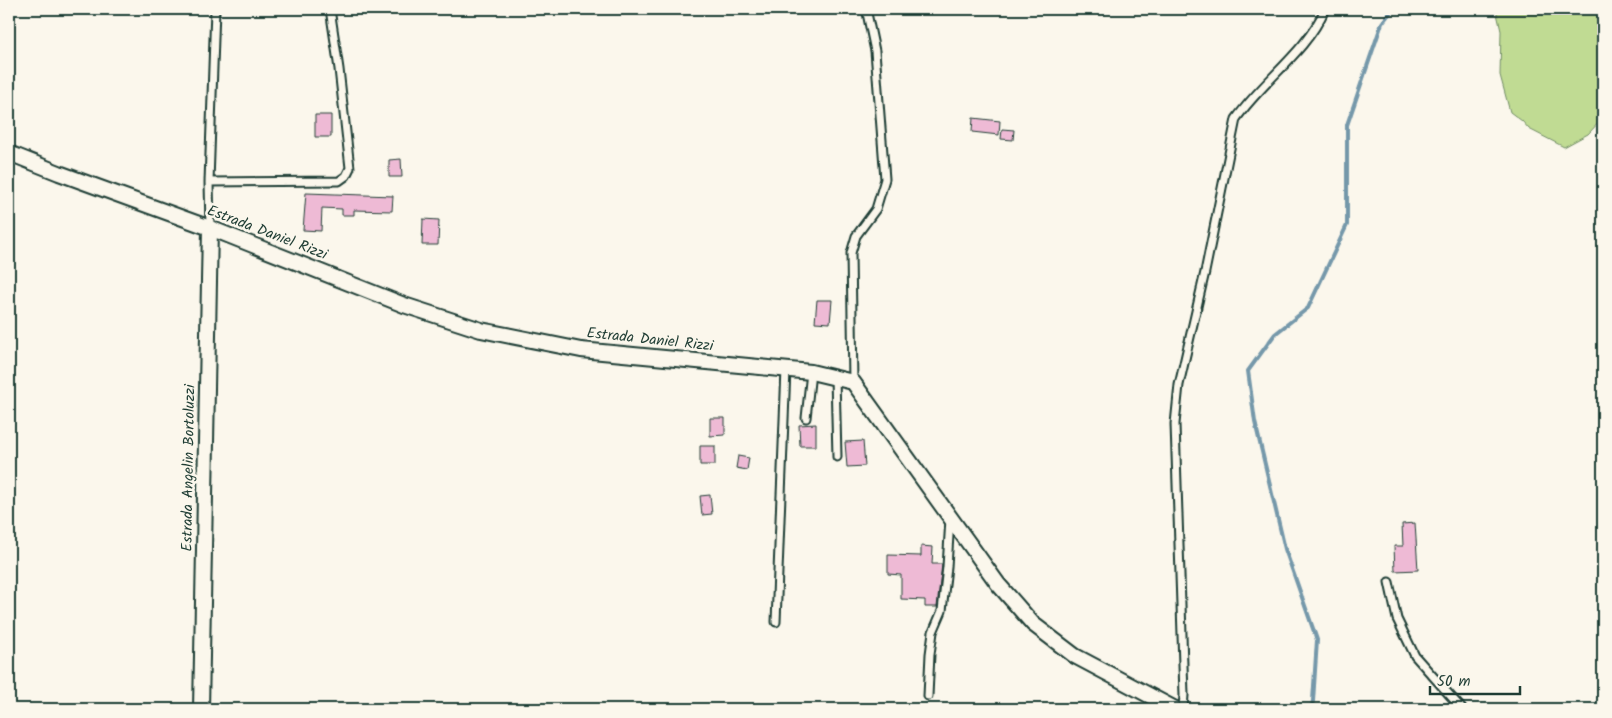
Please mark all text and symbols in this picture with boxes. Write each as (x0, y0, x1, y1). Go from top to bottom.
street label: Estrada Daniel Rizzi (203, 199, 332, 268)
street label: Estrada Daniel Rizzi (585, 321, 716, 359)
street label: Estrada Angelin Bortoluzzi (176, 383, 202, 552)
scale bar (1430, 663, 1520, 695)
text: 50 m (1437, 670, 1471, 694)

